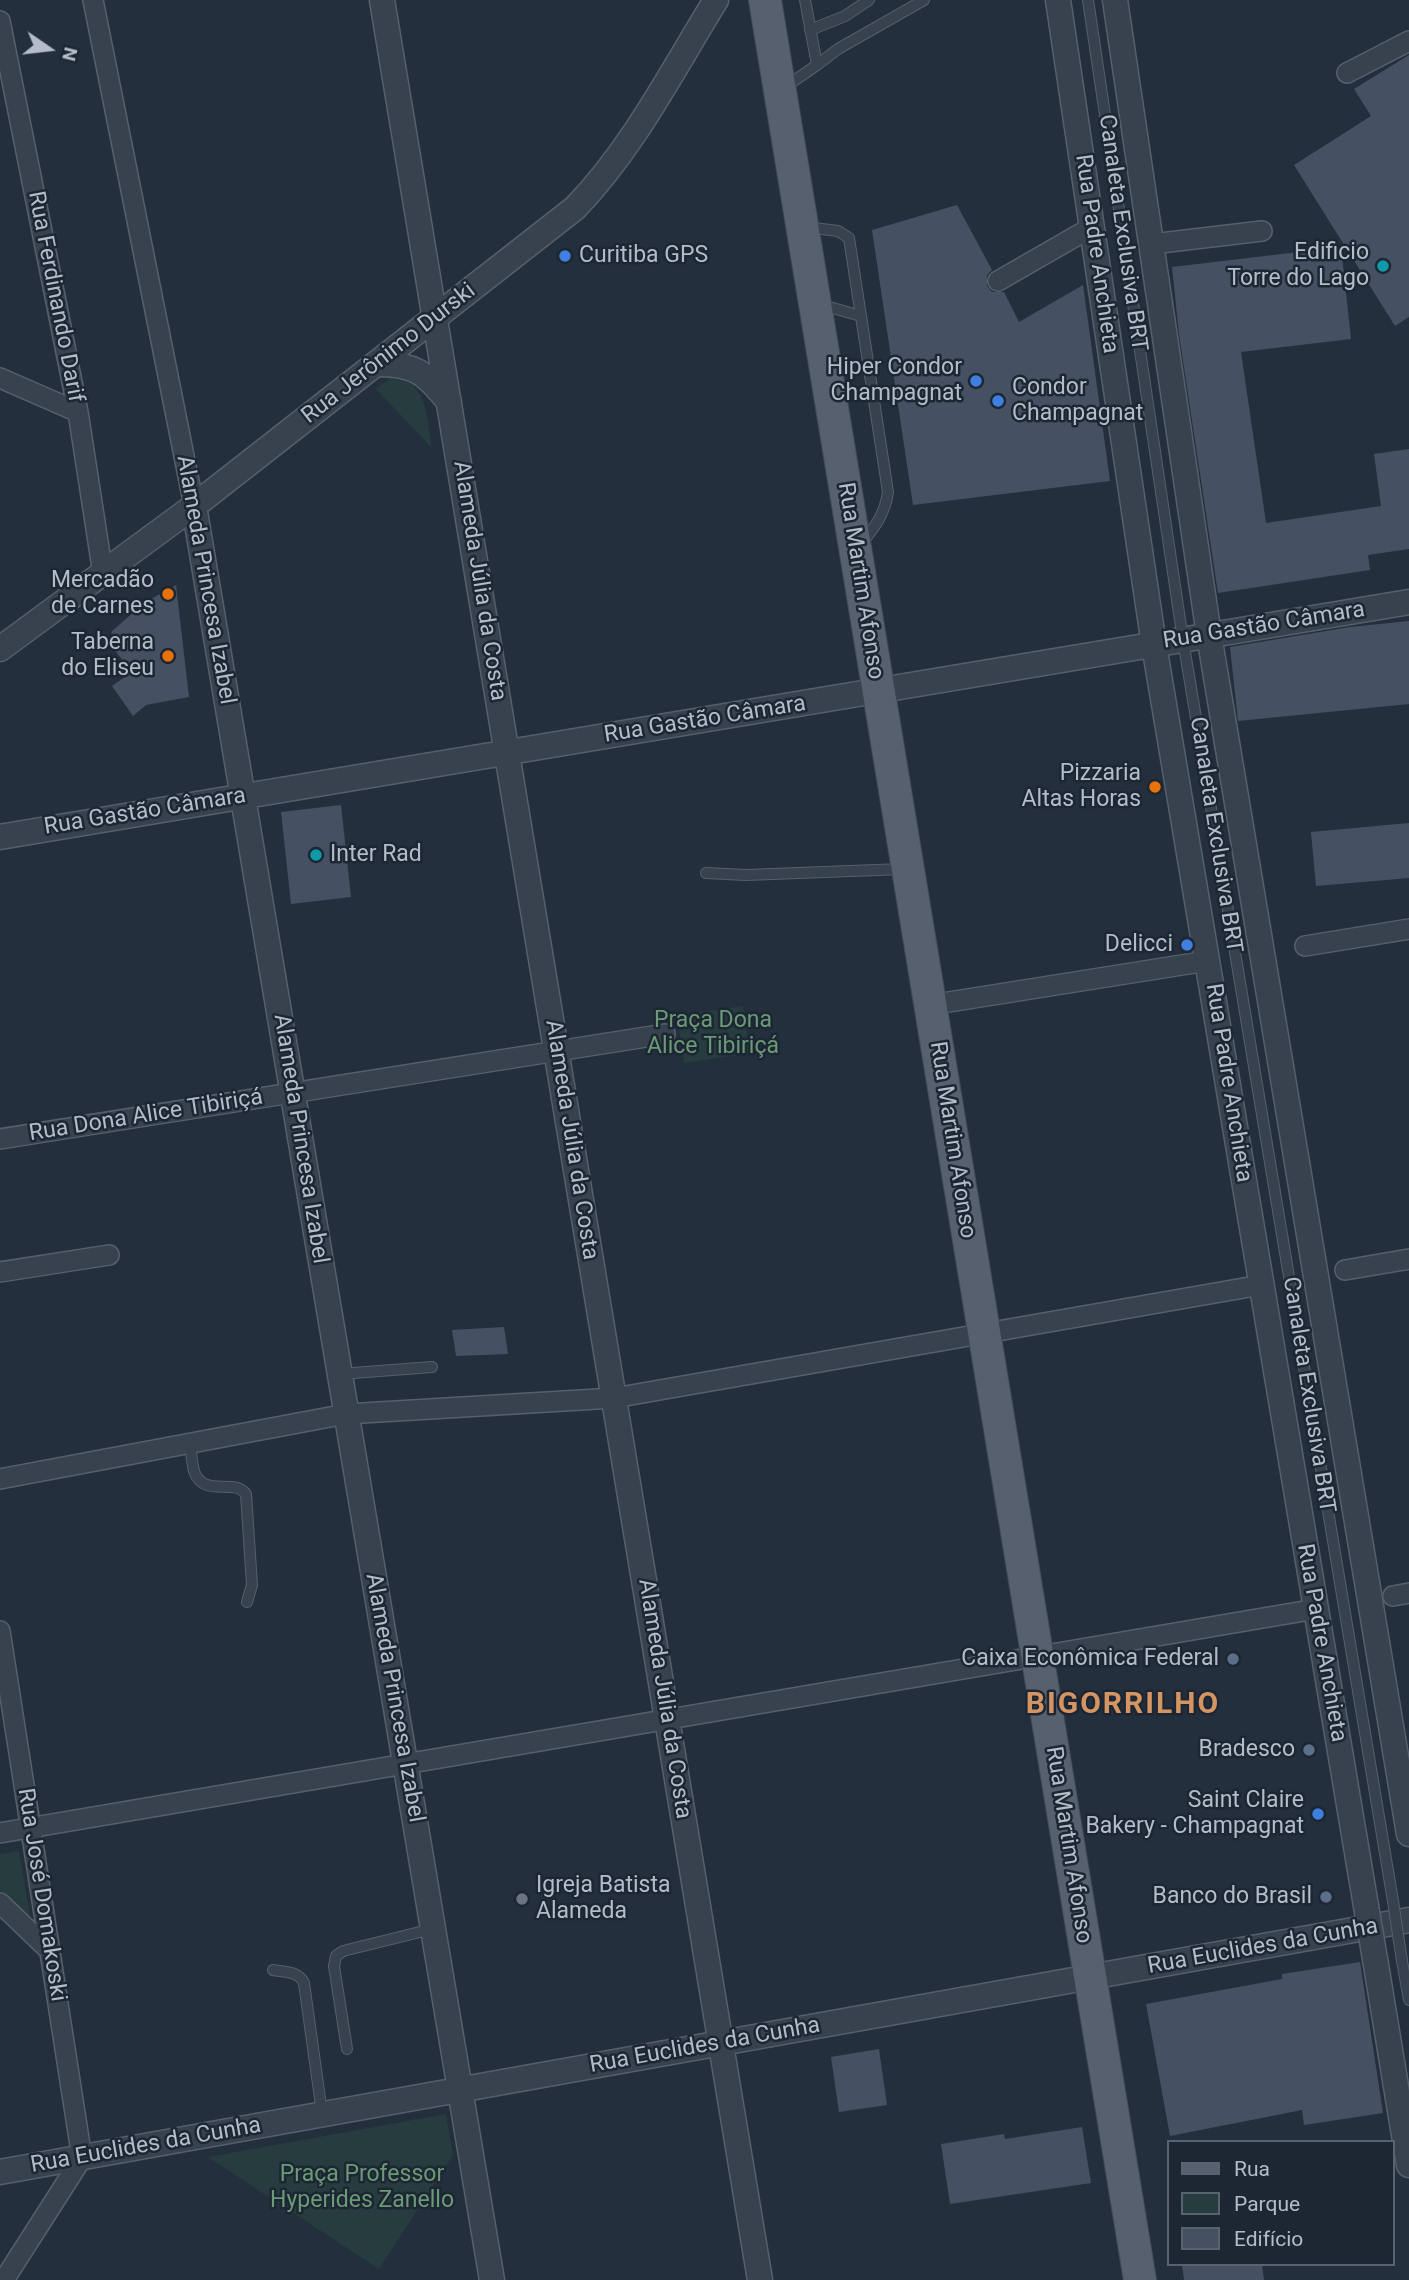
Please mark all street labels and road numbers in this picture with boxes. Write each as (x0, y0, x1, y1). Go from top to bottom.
street label: Canaleta Exclusiva BRT (1092, 113, 1152, 353)
street label: Rua Padre Anchieta (1068, 153, 1124, 355)
street label: Rua Ferdinando Darif (21, 189, 89, 405)
street label: Rua Jerônimo Durski (297, 278, 481, 430)
street label: Alameda Princesa Izabel (169, 453, 241, 707)
street label: Alameda Júlia da Costa (446, 459, 512, 703)
street label: Rua Martim Afonso (831, 481, 889, 681)
street label: Rua Gastão Câmara (1161, 596, 1367, 656)
street label: Rua Gastão Câmara (602, 690, 808, 750)
street label: Canaleta Exclusiva BRT (1183, 715, 1247, 955)
street label: Rua Gastão Câmara (42, 782, 248, 842)
street label: Rua Padre Anchieta (1199, 982, 1257, 1184)
street label: Alameda Princesa Izabel (267, 1012, 333, 1266)
street label: Alameda Júlia da Costa (538, 1018, 604, 1262)
street label: Rua Martim Afonso (923, 1040, 981, 1240)
street label: Rua Dona Alice Tibiriçá (27, 1084, 265, 1148)
street label: Canaleta Exclusiva BRT (1276, 1275, 1340, 1515)
street label: Rua Padre Anchieta (1290, 1542, 1352, 1744)
street label: Alameda Princesa Izabel (358, 1571, 430, 1825)
street label: Alameda Júlia da Costa (631, 1577, 697, 1821)
street label: Rua Martim Afonso (1039, 1745, 1097, 1945)
street label: Rua José Domakoski (11, 1786, 71, 2004)
street label: Rua Euclides da Cunha (1146, 1913, 1380, 1981)
street label: Rua Euclides da Cunha (588, 2012, 822, 2080)
street label: Rua Euclides da Cunha (29, 2112, 263, 2180)

